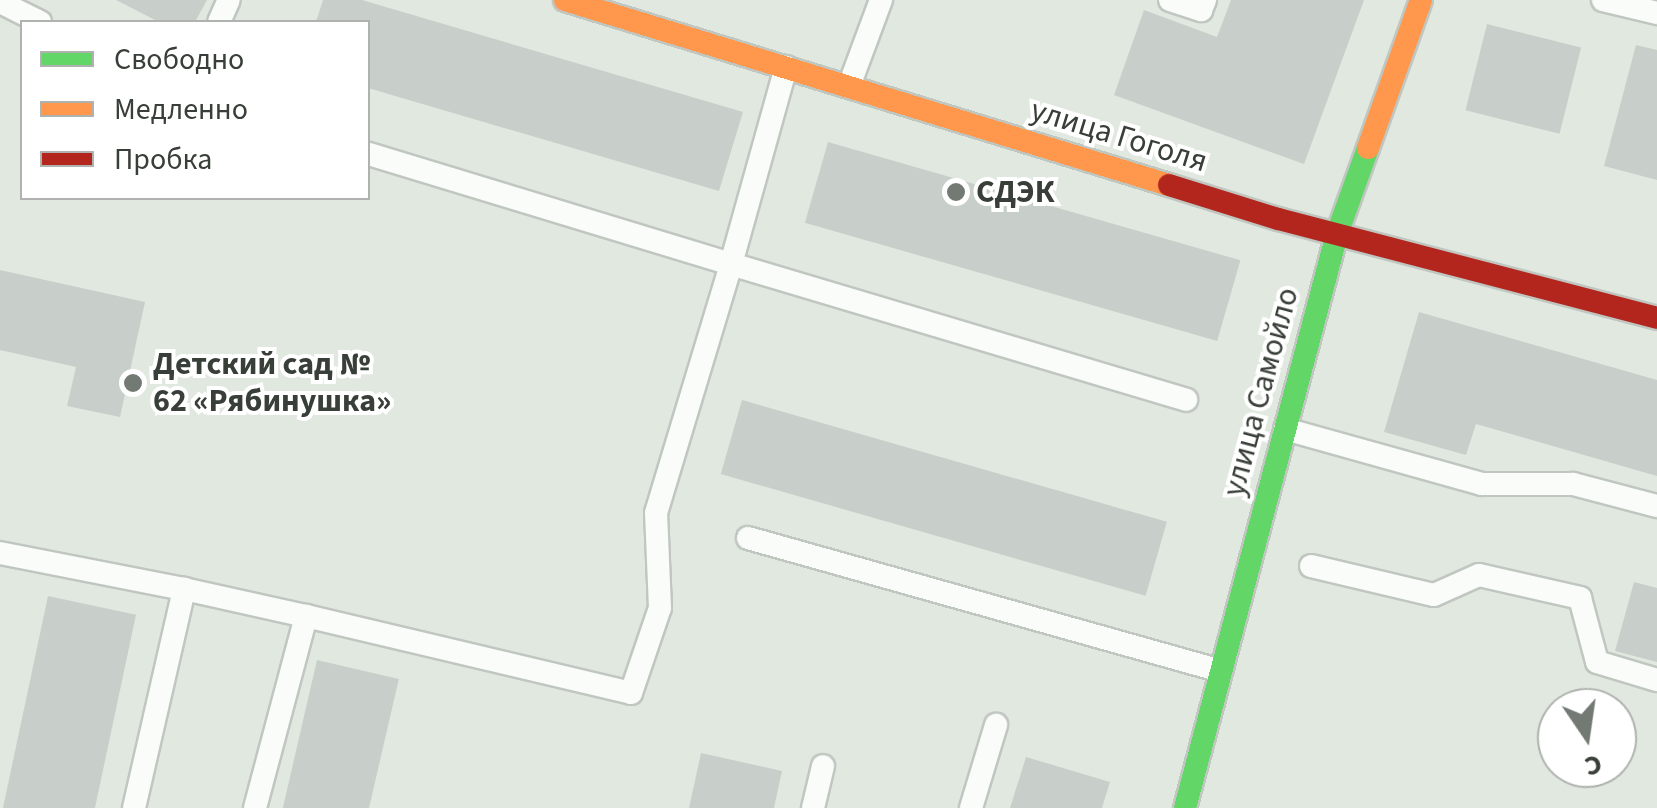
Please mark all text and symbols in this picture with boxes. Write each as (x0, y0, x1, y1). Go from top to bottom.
legend (20, 20, 370, 200)
text: Свободно (114, 38, 244, 81)
text: Медленно (114, 88, 248, 131)
street label: улица Гоголя (1026, 91, 1212, 181)
text: Пробка (114, 138, 212, 181)
place label: СДЭК (976, 173, 1054, 211)
marker: СДЭК (945, 181, 967, 203)
street label: улица Самойло (1215, 283, 1307, 501)
place label: Детский сад № 62 «Рябинушка» (153, 346, 391, 421)
marker: Детский сад № 62 «Рябинушка» (122, 372, 144, 394)
north arrow (1537, 688, 1637, 788)
text: С (1581, 744, 1606, 787)

